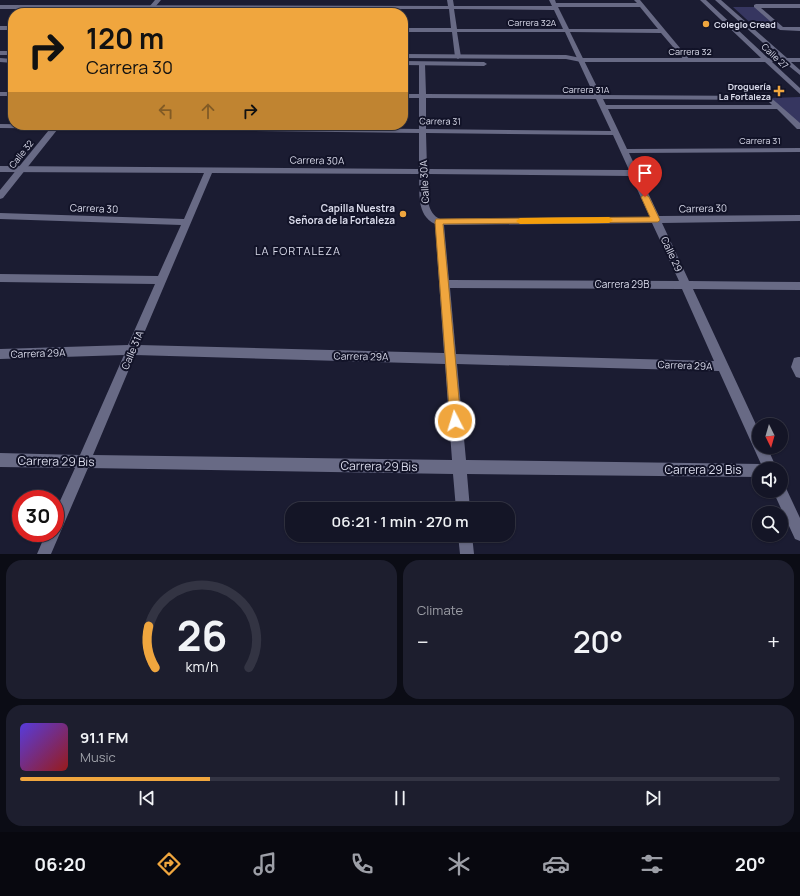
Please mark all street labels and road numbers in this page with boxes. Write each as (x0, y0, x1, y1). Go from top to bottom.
street label: Carrera 32A (508, 16, 557, 29)
street label: Calle 27 (759, 40, 792, 72)
street label: Carrera 32 (668, 45, 712, 58)
street label: Carrera 31A (562, 83, 610, 96)
street label: Carrera 31 (419, 114, 461, 128)
street label: Carrera 31 (739, 134, 781, 147)
street label: Calle 32 (6, 137, 36, 171)
street label: Carrera 30A (290, 153, 345, 167)
street label: Calle 30A (416, 159, 432, 204)
street label: Carrera 30 (70, 200, 118, 216)
street label: Carrera 30 (679, 201, 727, 215)
street label: Calle 29 (658, 234, 686, 274)
street label: Carrera 29B (595, 277, 649, 291)
street label: Calle 31A (118, 328, 147, 372)
street label: Carrera 29A (10, 345, 66, 361)
street label: Carrera 29A (333, 349, 389, 363)
street label: Carrera 29A (657, 357, 713, 373)
street label: Carrera 29 Bis (17, 452, 95, 470)
street label: Carrera 29 Bis (340, 457, 418, 475)
street label: Carrera 29 Bis (664, 461, 742, 478)

